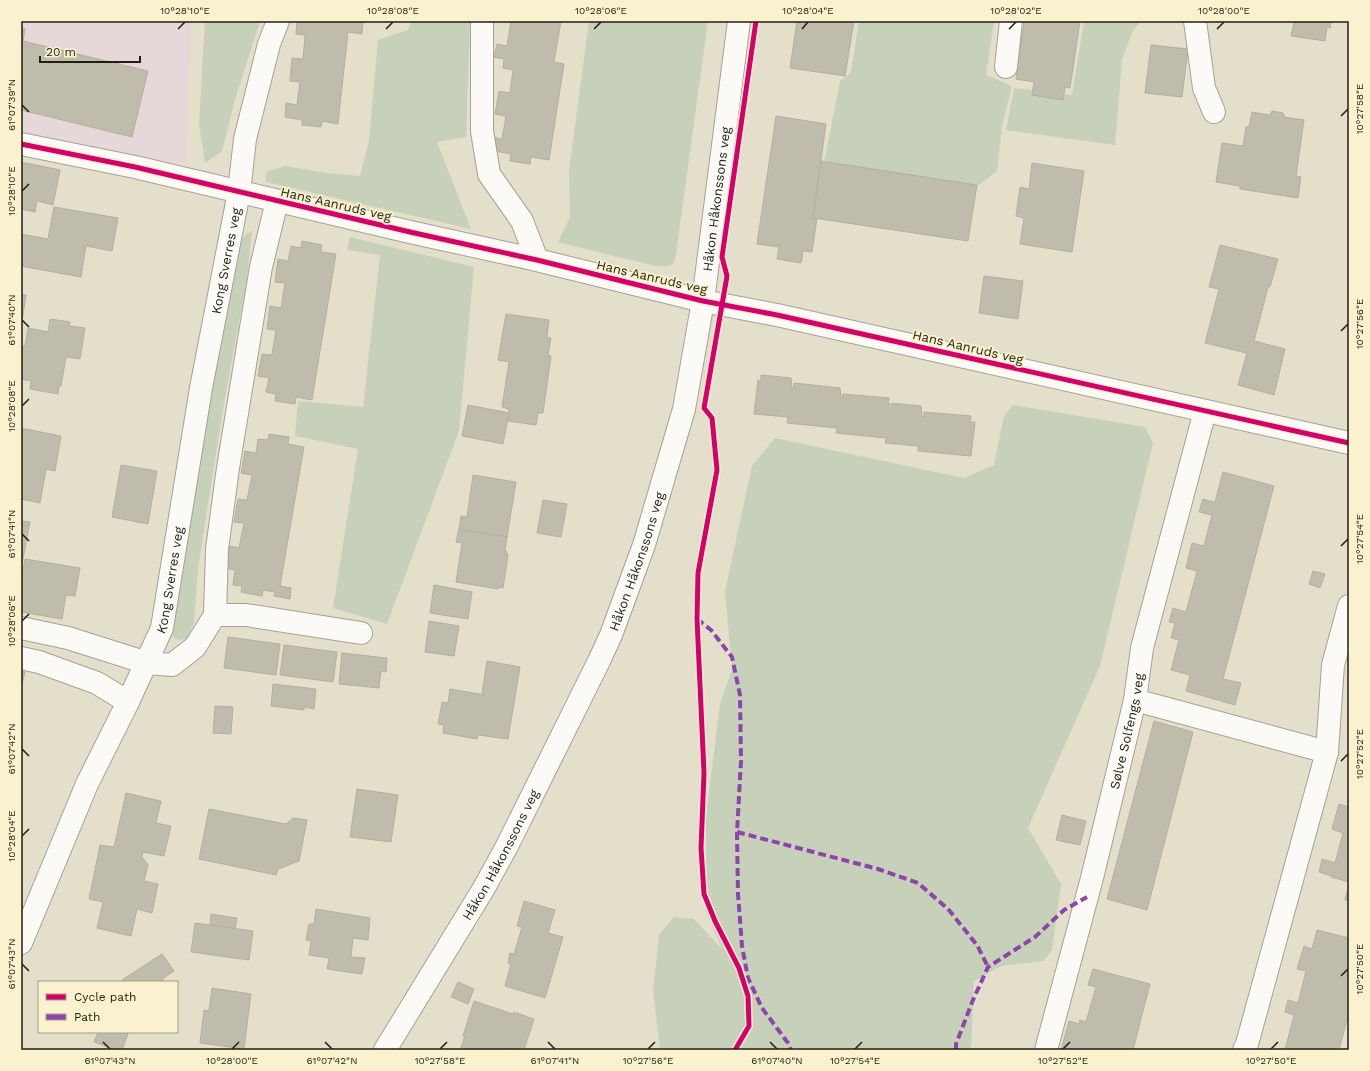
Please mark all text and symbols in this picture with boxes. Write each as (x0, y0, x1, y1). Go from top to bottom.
text: 10°28'10"E (160, 5, 210, 16)
text: 10°28'08"E (367, 5, 419, 16)
text: 10°28'06"E (575, 5, 627, 16)
text: 10°28'04"E (782, 5, 834, 16)
text: 10°28'02"E (990, 5, 1042, 16)
text: 10°28'00"E (1198, 5, 1250, 16)
scale bar (40, 38, 140, 64)
text: 20 m (46, 45, 76, 59)
text: 61°07'39"N (6, 79, 17, 131)
text: 10°27'58"E (1354, 84, 1365, 134)
street label: Håkon Håkonssons veg (699, 126, 733, 272)
text: 10°28'10"E (6, 166, 17, 216)
street label: Hans Aanruds veg (279, 184, 393, 224)
street label: Kong Sverres veg (208, 206, 243, 315)
street label: Hans Aanruds veg (595, 257, 709, 297)
text: 61°07'40"N (6, 294, 17, 346)
text: 10°27'56"E (1354, 299, 1365, 349)
street label: Hans Aanruds veg (911, 327, 1025, 367)
text: 10°28'08"E (6, 380, 17, 432)
street label: Håkon Håkonssons veg (606, 490, 667, 633)
text: 61°07'41"N (6, 510, 17, 558)
text: 10°27'54"E (1354, 514, 1365, 564)
street label: Kong Sverres veg (153, 525, 186, 636)
text: 10°28'06"E (6, 595, 17, 647)
street label: Sølve Solfengs veg (1106, 672, 1146, 791)
text: 61°07'42"N (6, 724, 17, 774)
text: 10°27'52"E (1354, 729, 1365, 779)
street label: Håkon Håkonssons veg (459, 787, 541, 922)
text: 10°28'04"E (6, 810, 17, 862)
text: 61°07'43"N (6, 939, 17, 989)
text: 10°27'50"E (1354, 944, 1365, 994)
legend (38, 981, 178, 1033)
text: Cycle path (74, 990, 136, 1004)
text: Path (74, 1010, 100, 1024)
text: 61°07'43"N (85, 1055, 135, 1066)
text: 10°28'00"E (206, 1055, 258, 1066)
text: 61°07'42"N (307, 1055, 357, 1066)
text: 10°27'58"E (415, 1055, 465, 1066)
text: 61°07'41"N (531, 1055, 579, 1066)
text: 10°27'56"E (623, 1055, 673, 1066)
text: 61°07'40"N (751, 1055, 803, 1066)
text: 10°27'54"E (830, 1055, 880, 1066)
text: 10°27'52"E (1038, 1055, 1088, 1066)
text: 10°27'50"E (1246, 1055, 1296, 1066)

